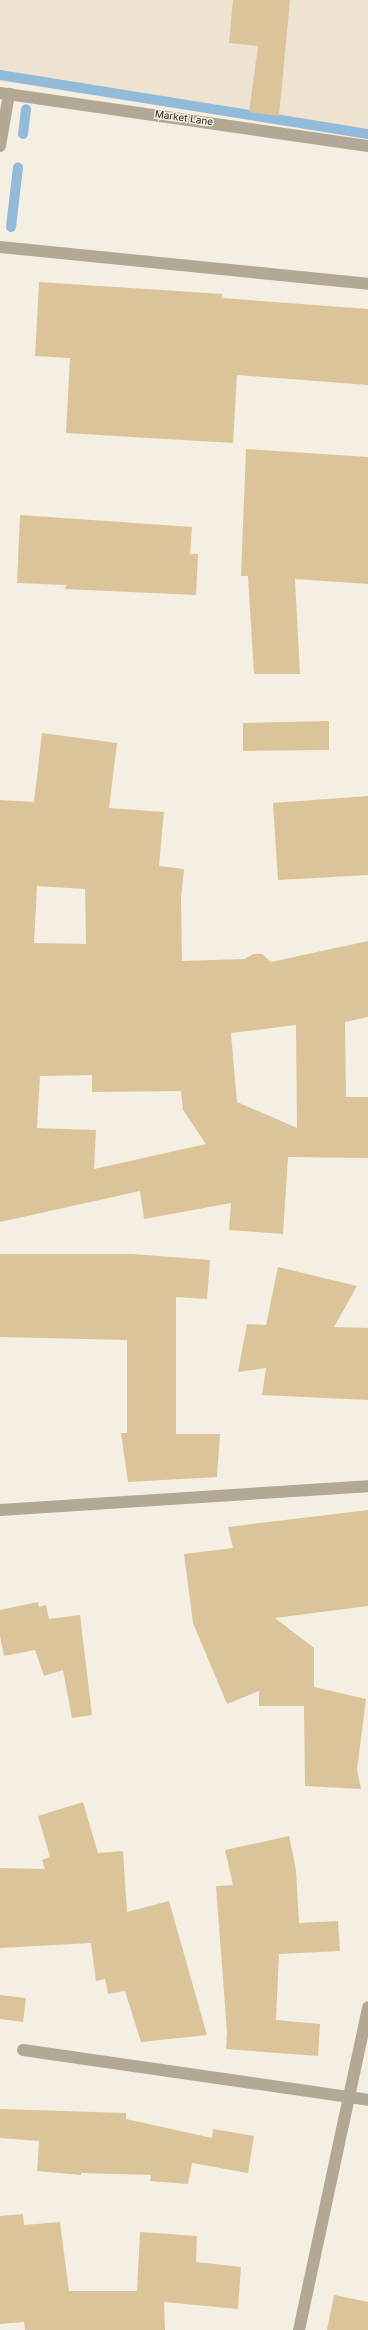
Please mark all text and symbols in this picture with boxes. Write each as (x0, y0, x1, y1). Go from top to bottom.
street label: Market Lane (154, 108, 214, 128)

